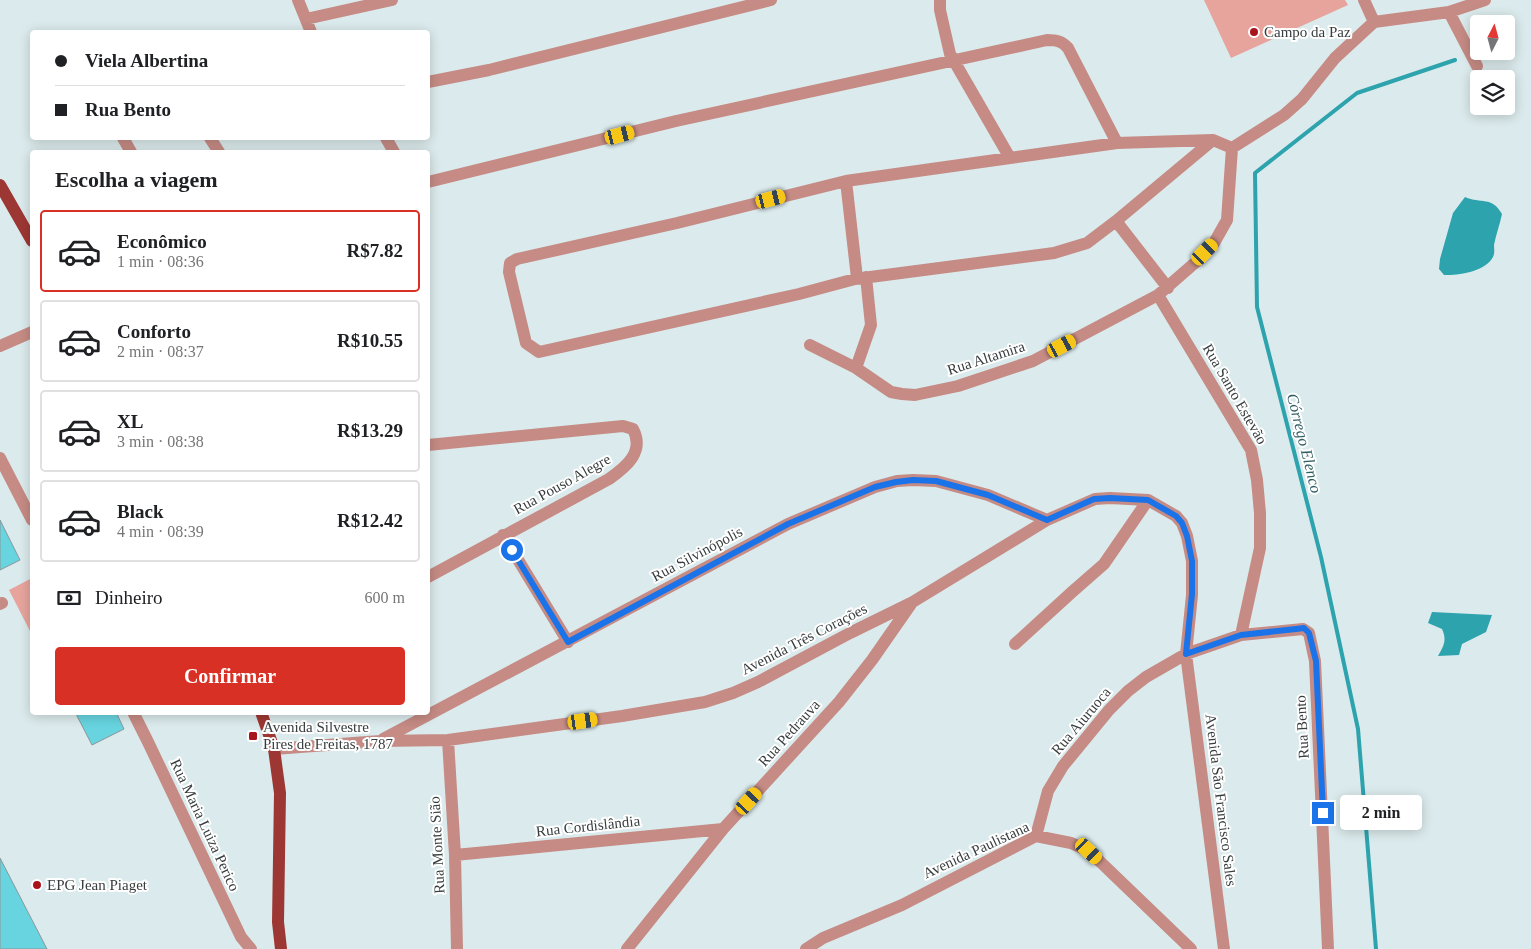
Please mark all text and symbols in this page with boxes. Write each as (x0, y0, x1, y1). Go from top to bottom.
north arrow (1470, 15, 1515, 60)
map controls (1470, 15, 1515, 115)
place label: Campo da Paz (1264, 24, 1351, 40)
marker: Campo da Paz (1248, 26, 1260, 38)
text: Viela Albertina (85, 50, 208, 71)
button: layers (1470, 70, 1515, 115)
text: Rua Bento (85, 99, 171, 120)
car (603, 124, 636, 146)
text: Escolha a viagem (55, 167, 218, 192)
car (754, 188, 787, 210)
icon: car (57, 229, 102, 274)
text: Econômico (117, 231, 207, 252)
car (1189, 236, 1220, 268)
text: R$7.82 (347, 240, 403, 261)
text: 1 min · 08:36 (117, 253, 204, 270)
icon: car (57, 319, 102, 364)
text: Conforto (117, 321, 191, 342)
text: R$10.55 (337, 330, 403, 351)
car (1045, 332, 1078, 360)
street label: Rua Altamira (945, 338, 1027, 378)
street label: Rua Santo Estevão (1200, 341, 1270, 447)
text: 2 min · 08:37 (117, 343, 204, 360)
water label: Córrego Elenco (1283, 392, 1325, 495)
icon: car (57, 409, 102, 454)
text: XL (117, 411, 143, 432)
text: R$13.29 (337, 420, 403, 441)
text: 3 min · 08:38 (117, 433, 204, 450)
street label: Rua Pouso Alegre (511, 451, 614, 517)
icon: car (57, 499, 102, 544)
text: Black (117, 501, 163, 522)
text: R$12.42 (337, 510, 403, 531)
text: 4 min · 08:39 (117, 523, 204, 540)
street label: Rua Silvinópolis (649, 523, 745, 585)
route start (501, 539, 523, 561)
icon: cash (55, 584, 83, 612)
text: Dinheiro (95, 587, 163, 608)
text: 600 m (365, 589, 405, 606)
street label: Avenida Três Corações (738, 600, 870, 678)
button: Confirmar (55, 647, 405, 705)
street label: Rua Aiuruoca (1048, 684, 1114, 758)
street label: Rua Bento (1292, 695, 1312, 759)
street label: Rua Pedrauva (755, 696, 823, 769)
car (567, 711, 598, 731)
street label: Avenida São Francisco Sales (1202, 713, 1240, 887)
place label: Avenida Silvestre Pires de Freitas, 1787 (263, 719, 393, 752)
marker: Avenida Silvestre Pires de Freitas, 1787 (247, 730, 259, 742)
street label: Rua Maria Luiza Perico (167, 756, 243, 894)
car (733, 785, 764, 817)
street label: Rua Monte Sião (426, 796, 448, 894)
callout: 2 min (1340, 796, 1423, 830)
route end (1312, 802, 1334, 824)
text: 2 min (1362, 804, 1400, 821)
street label: Rua Cordislândia (535, 813, 641, 839)
street label: Avenida Paulistana (920, 818, 1032, 882)
car (1072, 835, 1105, 867)
place label: EPG Jean Piaget (47, 877, 148, 893)
marker: EPG Jean Piaget (31, 879, 43, 891)

